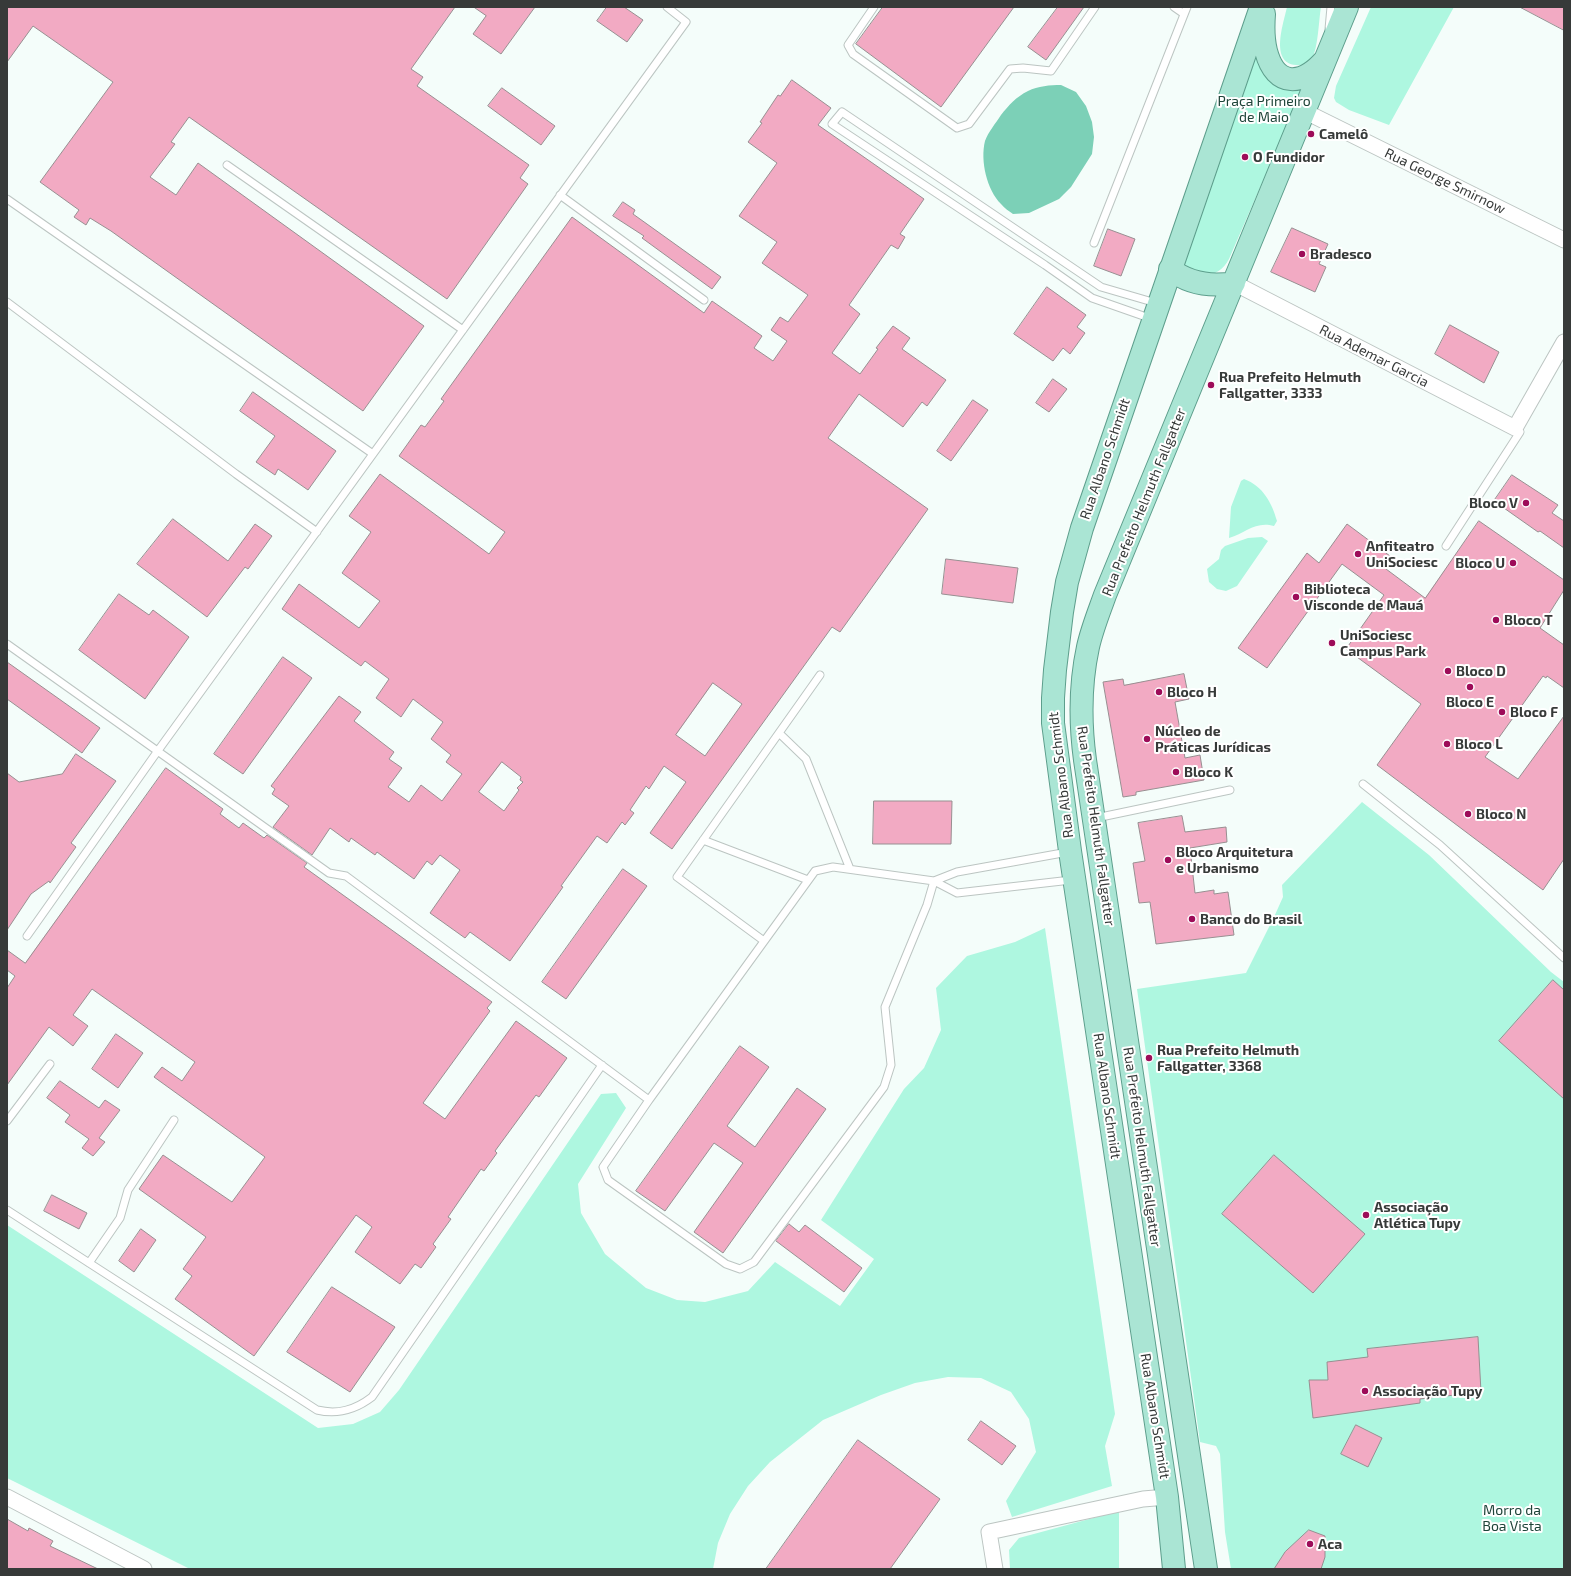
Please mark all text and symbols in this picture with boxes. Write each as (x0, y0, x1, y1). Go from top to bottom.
park label: Praça Primeiro de Maio (1217, 93, 1311, 126)
place label: Camelô (1319, 126, 1368, 142)
marker: Camelô (1306, 129, 1316, 139)
street label: Rua George Smirnow (1382, 144, 1508, 218)
place label: O Fundidor (1253, 149, 1325, 165)
marker: O Fundidor (1240, 152, 1250, 162)
place label: Bradesco (1310, 246, 1372, 262)
marker: Bradesco (1297, 249, 1307, 259)
street label: Rua Ademar Garcia (1317, 321, 1431, 391)
place label: Rua Prefeito Helmuth Fallgatter, 3333 (1219, 369, 1361, 402)
marker: Rua Prefeito Helmuth Fallgatter, 3333 (1206, 380, 1216, 390)
street label: Rua Albano Schmidt (1076, 396, 1134, 522)
street label: Rua Prefeito Helmuth Fallgatter (1098, 405, 1190, 599)
place label: Bloco V (1469, 495, 1518, 511)
marker: Bloco V (1521, 498, 1531, 508)
place label: Anfiteatro UniSociesc (1366, 538, 1438, 570)
marker: Anfiteatro UniSociesc (1353, 549, 1363, 559)
place label: Bloco U (1455, 555, 1505, 571)
marker: Bloco U (1508, 558, 1518, 568)
place label: Biblioteca Visconde de Mauá (1304, 581, 1424, 614)
marker: Biblioteca Visconde de Mauá (1291, 592, 1301, 602)
place label: Bloco T (1504, 612, 1553, 628)
marker: Bloco T (1491, 615, 1501, 625)
place label: UniSociesc Campus Park (1340, 627, 1426, 660)
marker: UniSociesc Campus Park (1327, 638, 1337, 648)
place label: Bloco D (1456, 663, 1506, 679)
marker: Bloco D (1443, 666, 1453, 676)
marker: Bloco E (1465, 682, 1475, 692)
place label: Bloco H (1167, 684, 1217, 700)
marker: Bloco H (1154, 687, 1164, 697)
place label: Bloco E (1446, 694, 1494, 710)
place label: Bloco F (1510, 704, 1558, 720)
marker: Bloco F (1497, 707, 1507, 717)
street label: Rua Albano Schmidt (1045, 711, 1077, 839)
place label: Núcleo de Práticas Jurídicas (1155, 723, 1271, 756)
street label: Rua Prefeito Helmuth Fallgatter (1074, 725, 1118, 927)
marker: Núcleo de Práticas Jurídicas (1142, 734, 1152, 744)
place label: Bloco L (1455, 736, 1503, 752)
marker: Bloco L (1442, 739, 1452, 749)
place label: Bloco K (1184, 764, 1233, 780)
marker: Bloco K (1171, 767, 1181, 777)
place label: Bloco N (1476, 806, 1526, 822)
marker: Bloco N (1463, 809, 1473, 819)
place label: Bloco Arquitetura e Urbanismo (1176, 844, 1293, 876)
marker: Bloco Arquitetura e Urbanismo (1163, 855, 1173, 865)
place label: Banco do Brasil (1200, 911, 1302, 927)
marker: Banco do Brasil (1187, 914, 1197, 924)
street label: Rua Albano Schmidt (1090, 1032, 1124, 1160)
place label: Rua Prefeito Helmuth Fallgatter, 3368 (1157, 1042, 1299, 1074)
street label: Rua Prefeito Helmuth Fallgatter (1120, 1046, 1164, 1248)
marker: Rua Prefeito Helmuth Fallgatter, 3368 (1144, 1053, 1154, 1063)
place label: Associação Atlética Tupy (1374, 1199, 1461, 1232)
marker: Associação Atlética Tupy (1361, 1210, 1371, 1220)
street label: Rua Albano Schmidt (1137, 1352, 1173, 1480)
place label: Associação Tupy (1373, 1383, 1482, 1399)
marker: Associação Tupy (1360, 1386, 1370, 1396)
park label: Morro da Boa Vista (1482, 1502, 1542, 1534)
place label: Aca (1318, 1536, 1342, 1552)
marker: Aca (1305, 1539, 1315, 1549)

